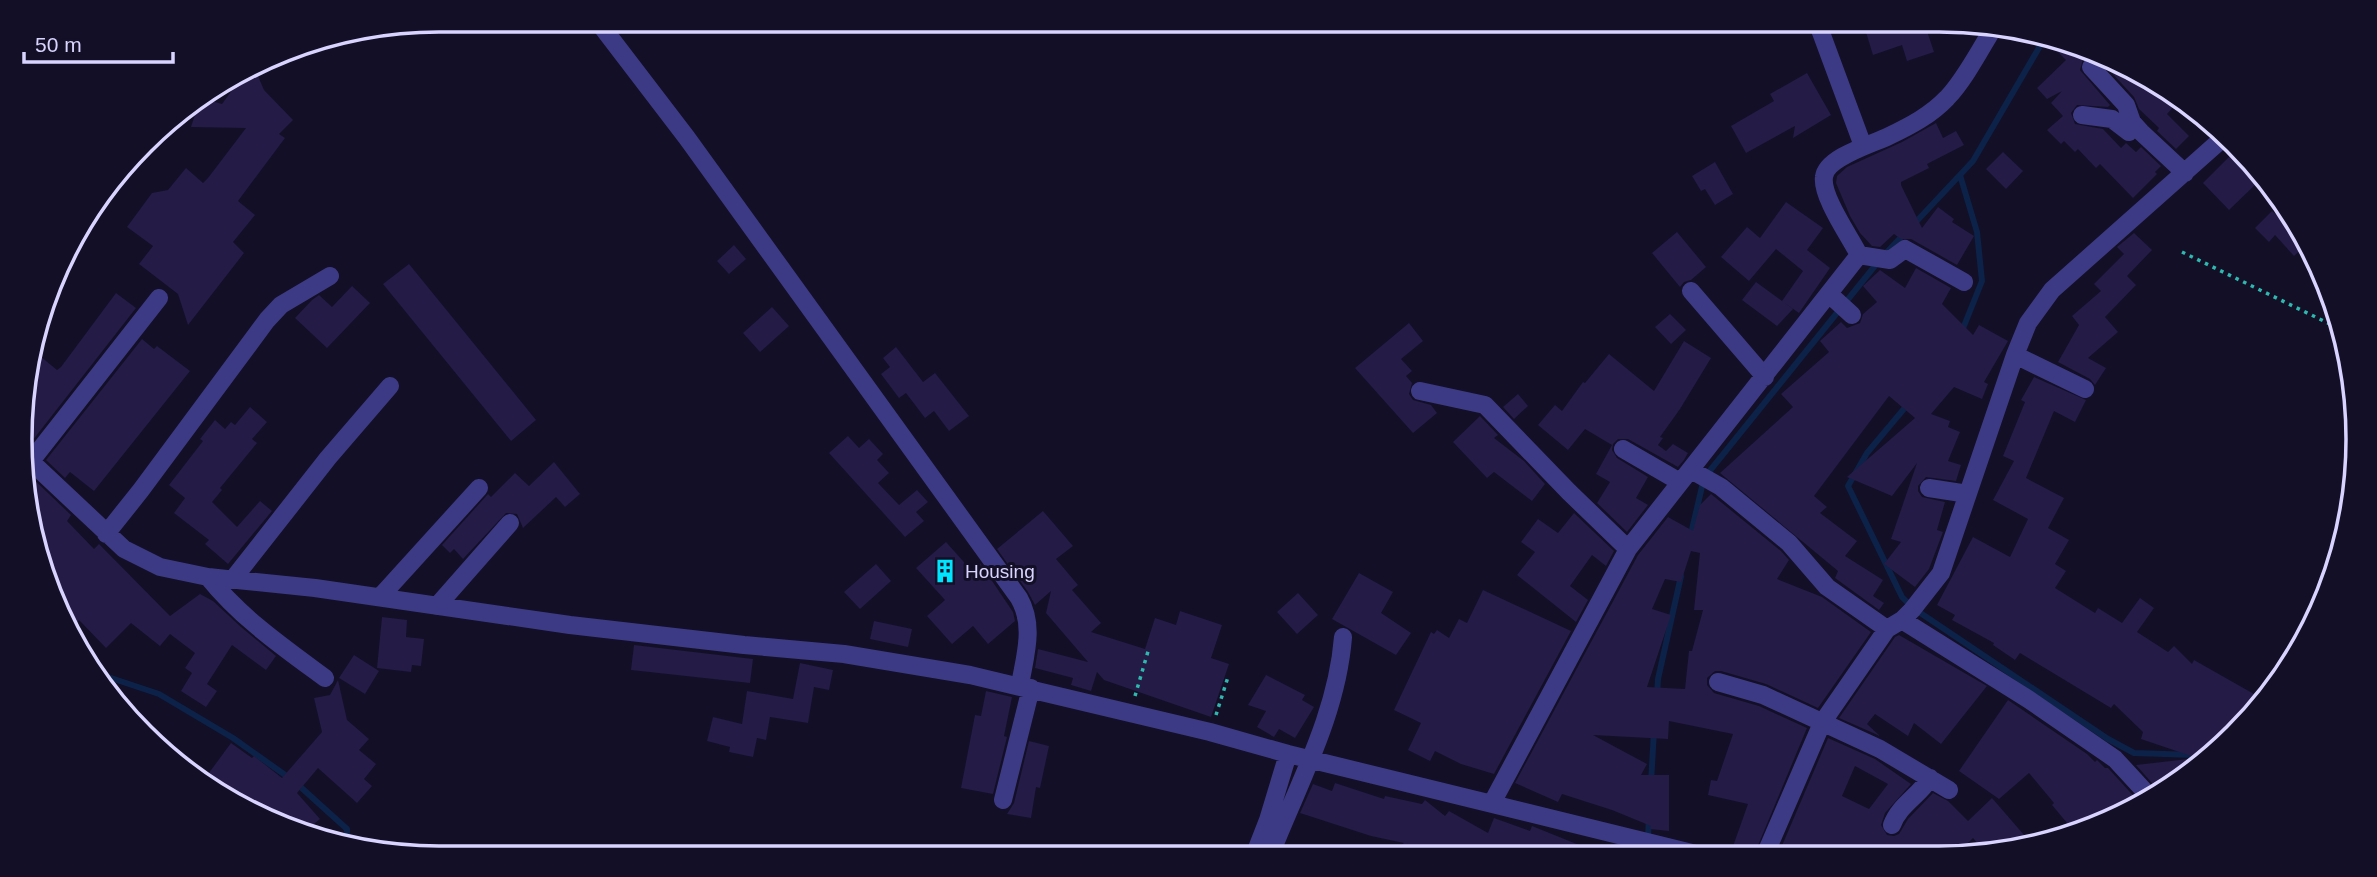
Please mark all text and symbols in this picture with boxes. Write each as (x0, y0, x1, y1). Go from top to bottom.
scale bar (24, 21, 173, 65)
text: 50 m (35, 33, 82, 56)
building icon: Housing (931, 557, 959, 585)
place label: Housing (965, 561, 1035, 582)

